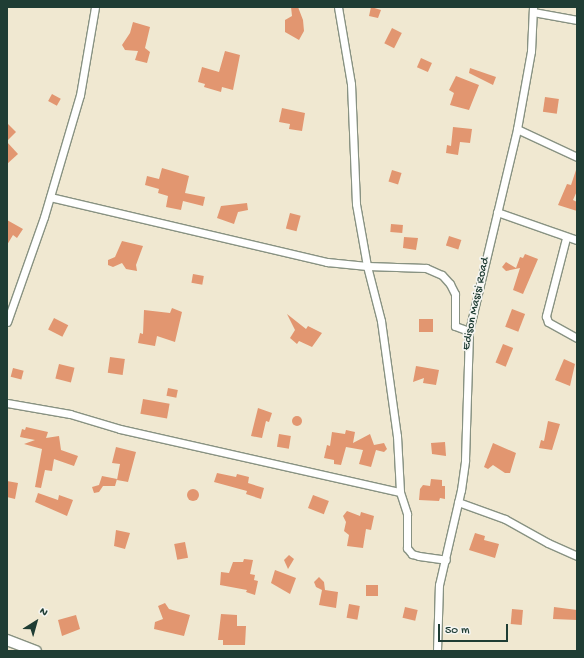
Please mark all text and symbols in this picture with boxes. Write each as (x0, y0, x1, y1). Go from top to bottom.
street label: Edison Masisi Road (460, 256, 494, 352)
north arrow (16, 602, 56, 642)
text: N (37, 605, 50, 619)
scale bar (440, 616, 510, 642)
text: 50 m (445, 624, 470, 638)

